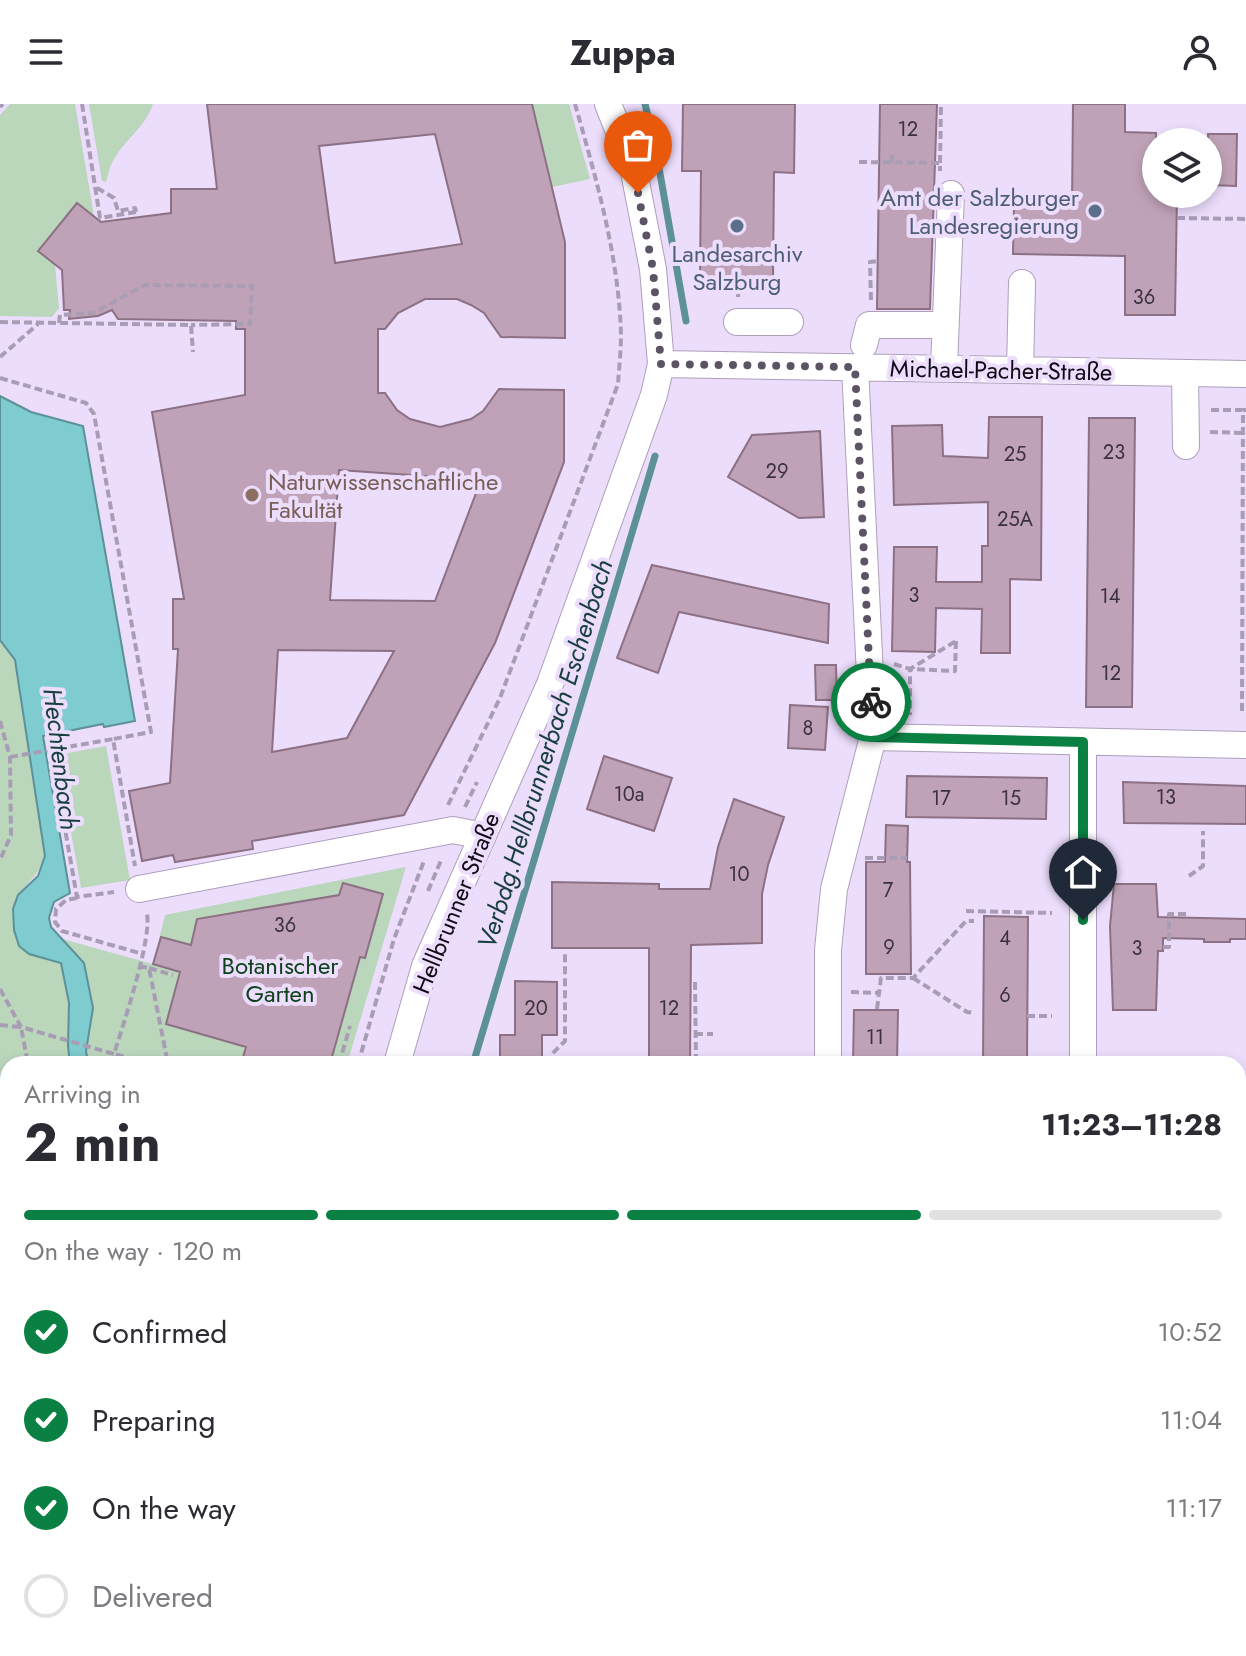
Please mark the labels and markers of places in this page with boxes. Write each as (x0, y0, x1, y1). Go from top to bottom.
pin (604, 111, 672, 193)
place label: Amt der Salzburger Landesregierung (880, 180, 1080, 243)
marker: Amt der Salzburger Landesregierung (1086, 202, 1104, 220)
marker: Landesarchiv Salzburg (728, 217, 746, 235)
place label: Landesarchiv Salzburg (672, 236, 803, 299)
place label: Naturwissenschaftliche Fakultät (268, 464, 498, 527)
marker: Naturwissenschaftliche Fakultät (243, 486, 261, 504)
pin (1049, 838, 1117, 920)

